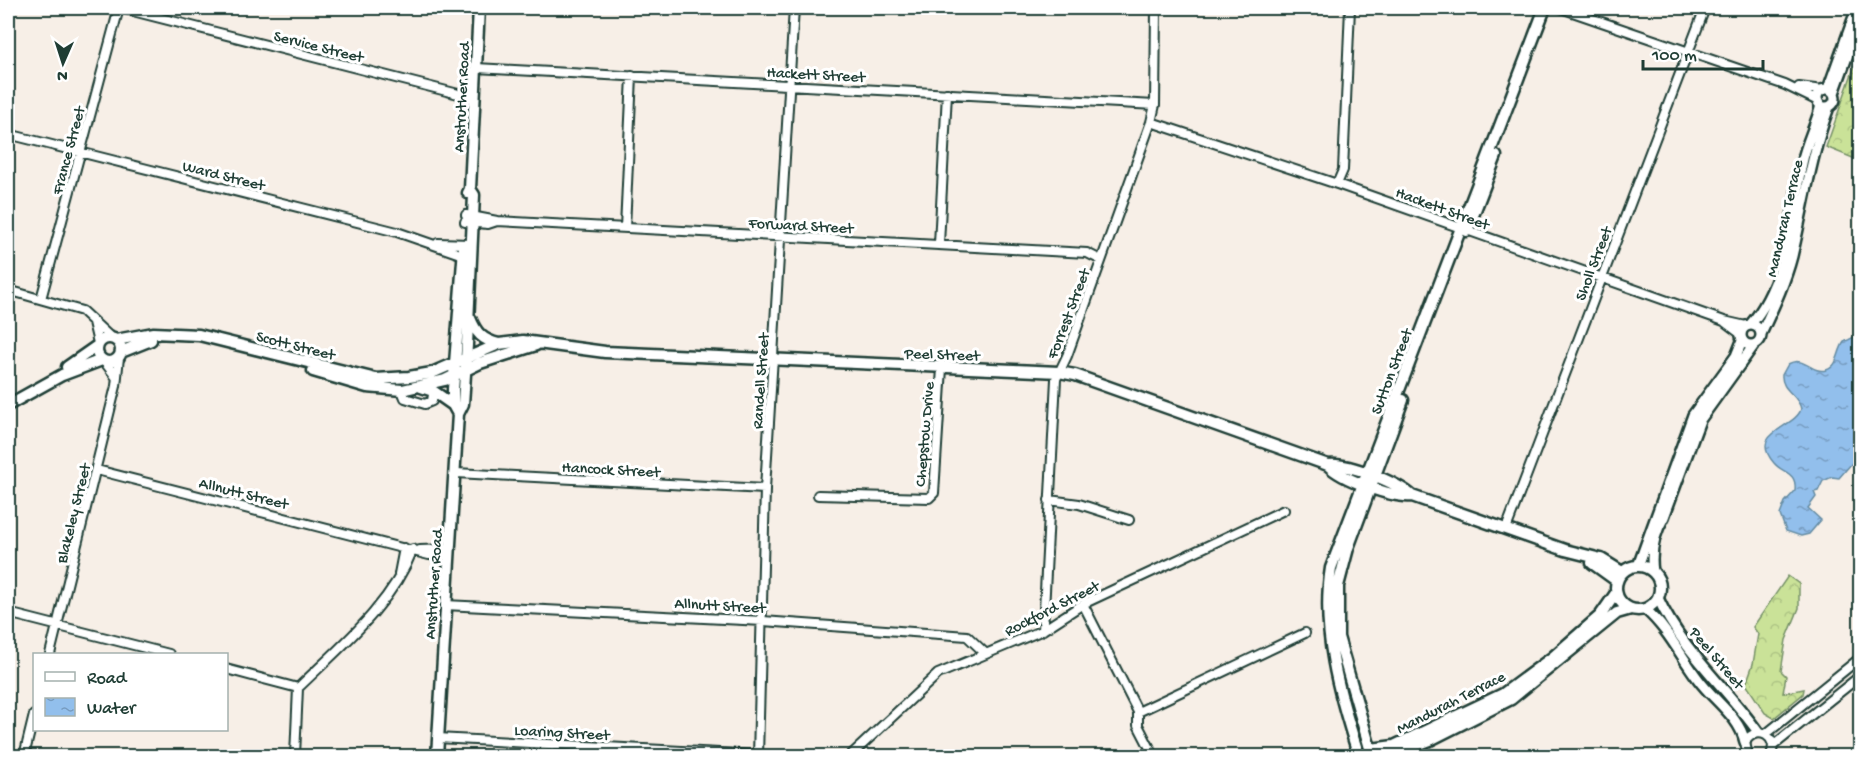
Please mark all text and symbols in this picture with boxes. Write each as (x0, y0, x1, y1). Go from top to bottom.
street label: Service Street (271, 28, 367, 69)
north arrow (33, 33, 93, 93)
scale bar (1643, 33, 1763, 71)
street label: Anstruther Road (451, 40, 476, 153)
text: 100 m (1651, 46, 1697, 67)
street label: Hackett Street (766, 64, 867, 89)
text: N (56, 65, 68, 84)
street label: France Street (49, 103, 92, 198)
street label: Ward Street (180, 158, 268, 197)
street label: Mandurah Terrace (1764, 158, 1809, 279)
street label: Hackett Street (1392, 185, 1493, 237)
street label: Forward Street (747, 215, 855, 240)
street label: Sholl Street (1572, 223, 1619, 304)
street label: Forrest Street (1044, 265, 1097, 363)
street label: Sutton Street (1368, 325, 1419, 418)
street label: Scott Street (254, 328, 338, 367)
street label: Randell Street (750, 331, 775, 430)
street label: Peel Street (903, 346, 981, 367)
street label: Chepstow Drive (912, 380, 941, 488)
street label: Hancock Street (561, 459, 662, 484)
street label: Blakeley Street (54, 461, 97, 567)
street label: Allnutt Street (197, 475, 291, 516)
street label: Anstruther Road (422, 527, 449, 640)
street label: Rockford Street (1002, 577, 1105, 642)
street label: Allnutt Street (674, 596, 767, 619)
street label: Peel Street (1683, 624, 1748, 695)
legend (33, 653, 228, 731)
street label: Mandurah Terrace (1394, 668, 1510, 740)
text: Road (87, 669, 128, 690)
text: Water (87, 699, 137, 720)
street label: Loaring Street (514, 723, 611, 747)

